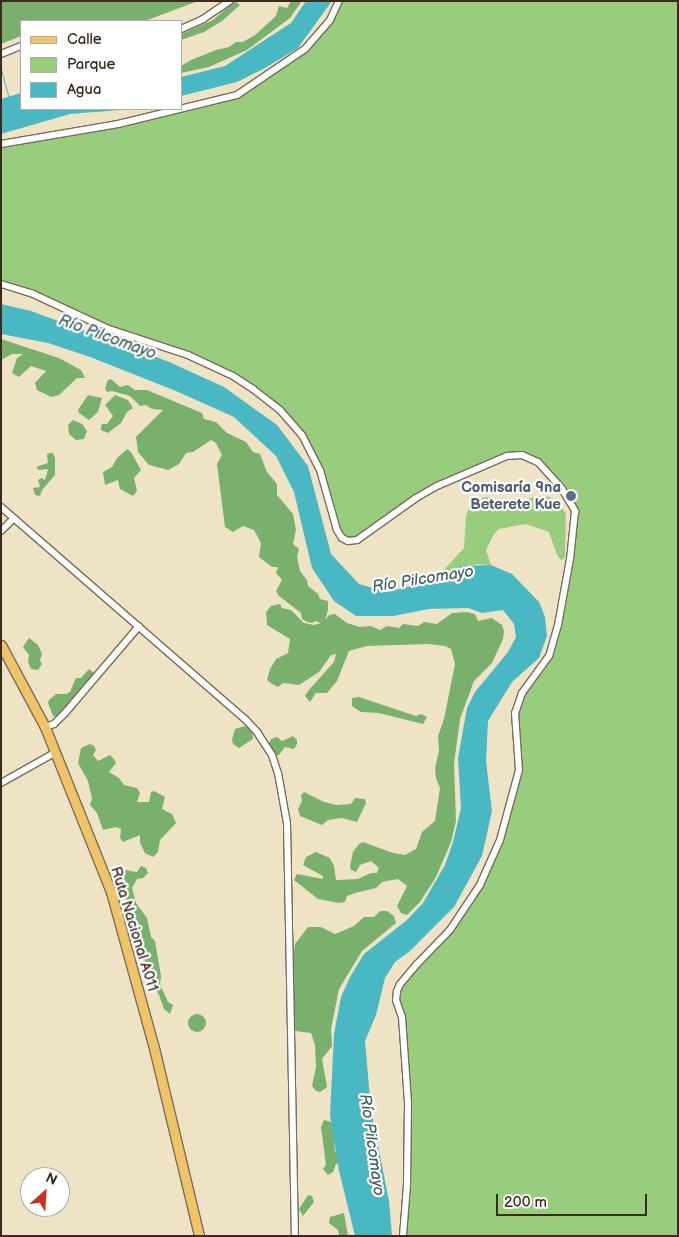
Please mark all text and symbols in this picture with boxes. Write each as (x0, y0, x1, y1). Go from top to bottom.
legend (20, 20, 182, 110)
text: Calle (67, 30, 102, 49)
text: Parque (67, 55, 115, 74)
text: Agua (67, 80, 101, 99)
water label: Río Pilcomayo (56, 311, 158, 365)
place label: Comisaría 9na Beterete Kue (461, 478, 561, 513)
marker: Comisaría 9na Beterete Kue (565, 490, 577, 502)
water label: Río Pilcomayo (371, 563, 475, 597)
street label: Ruta Nacional A011 (106, 864, 162, 994)
water label: Río Pilcomayo (354, 1093, 388, 1197)
north arrow (20, 1167, 70, 1217)
text: N (43, 1169, 60, 1189)
scale bar (499, 1184, 650, 1216)
text: 200 m (504, 1193, 547, 1212)

